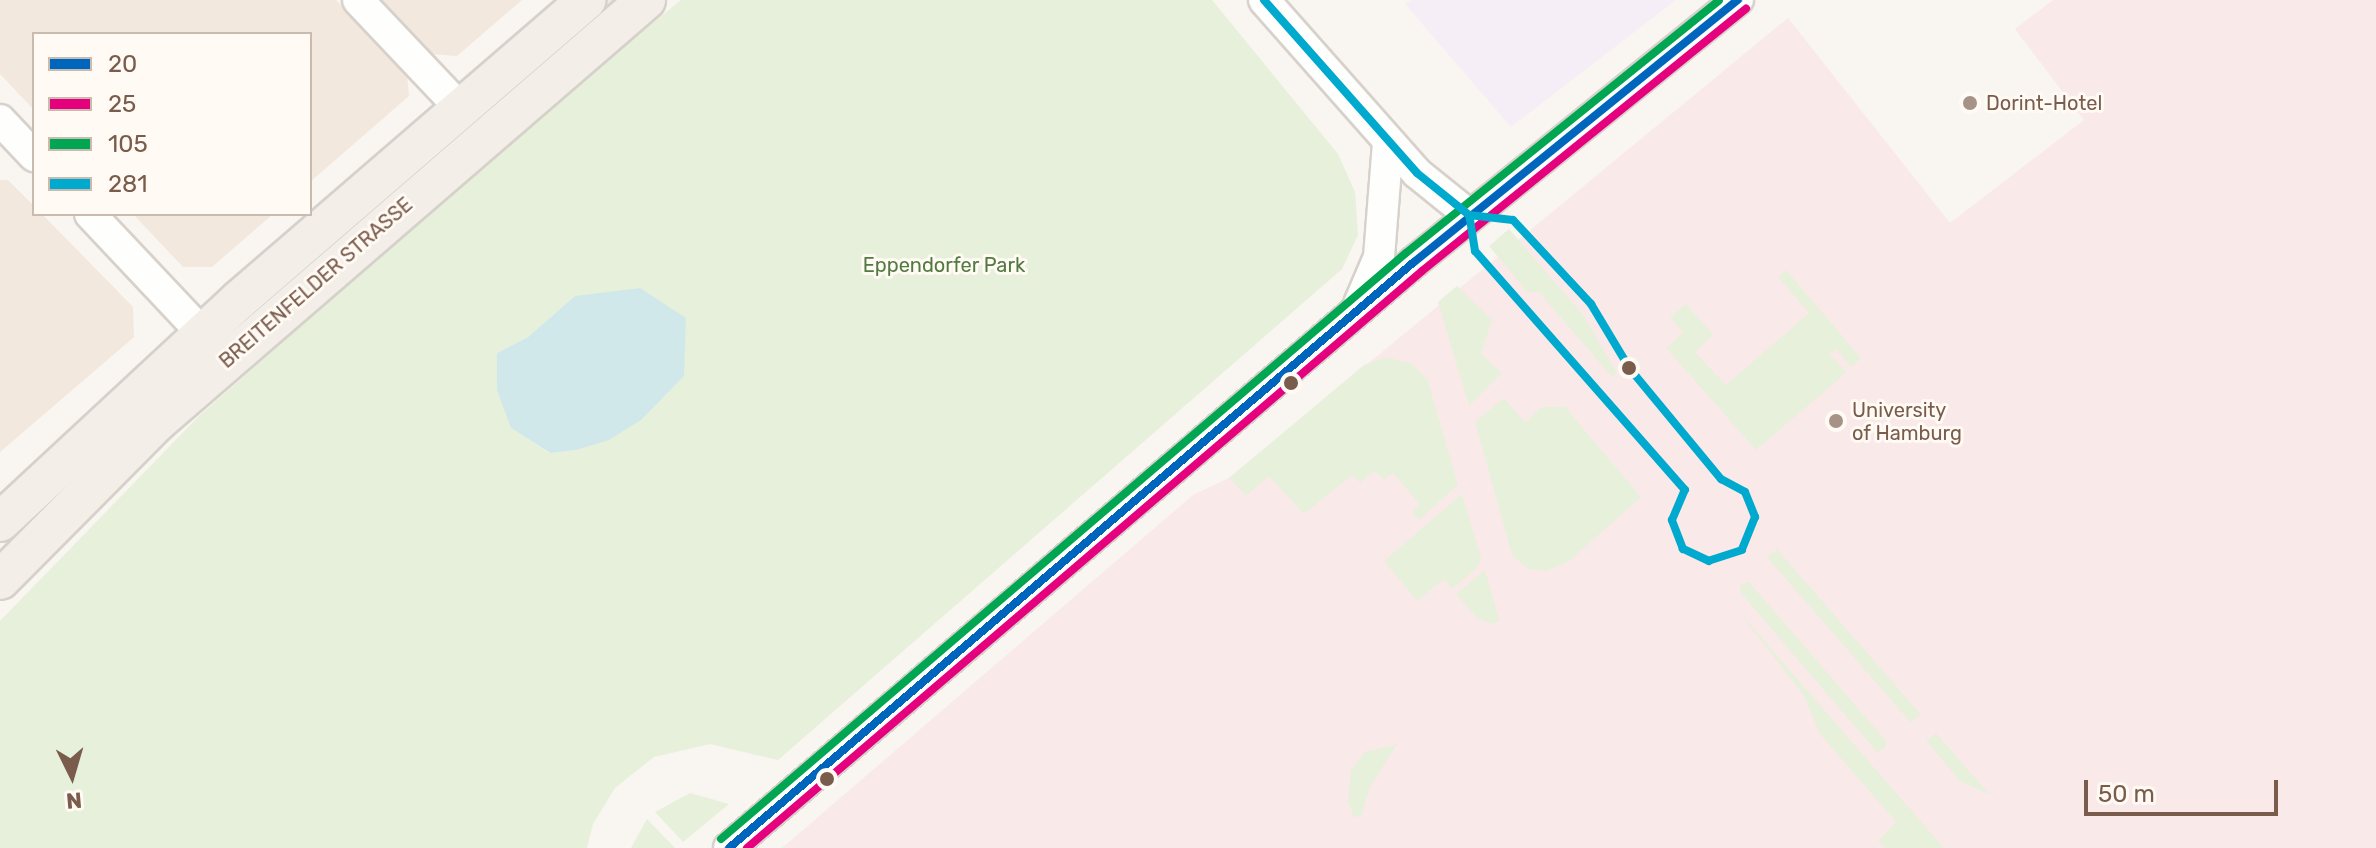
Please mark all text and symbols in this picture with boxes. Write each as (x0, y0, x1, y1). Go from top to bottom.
legend (32, 32, 312, 216)
text: 20 (108, 50, 137, 78)
text: 25 (108, 90, 136, 118)
place label: Dorint-Hotel (1986, 91, 2102, 115)
marker: Dorint-Hotel (1961, 94, 1979, 112)
text: 105 (108, 130, 148, 158)
text: 281 (108, 170, 148, 198)
street label: BREITENFELDER STRASSE (215, 193, 417, 373)
park label: Eppendorfer Park (862, 253, 1026, 277)
unlabelled marker (1621, 360, 1637, 376)
unlabelled marker (1283, 375, 1299, 391)
place label: University of Hamburg (1852, 398, 1962, 445)
marker: University of Hamburg (1827, 412, 1845, 430)
north arrow (32, 736, 112, 816)
scale bar (2088, 764, 2282, 814)
unlabelled marker (819, 771, 835, 787)
text: 50 m (2098, 780, 2155, 808)
text: N (65, 786, 83, 815)

